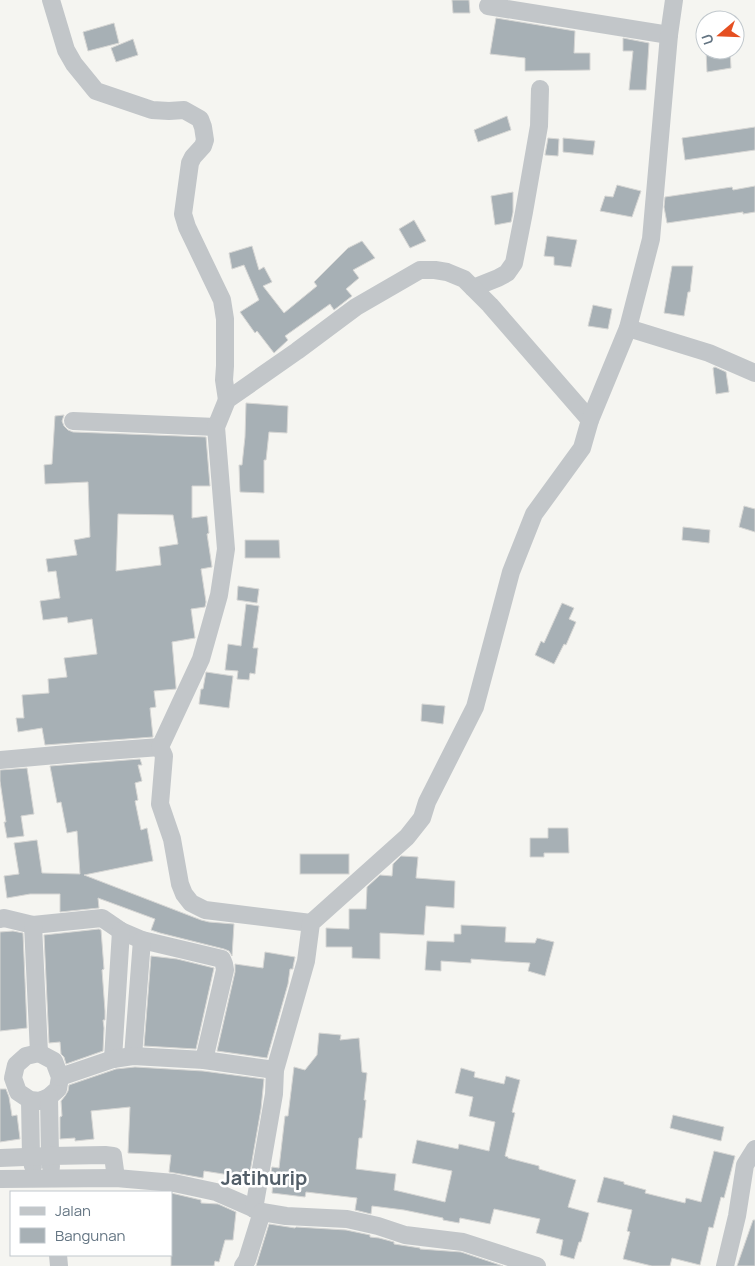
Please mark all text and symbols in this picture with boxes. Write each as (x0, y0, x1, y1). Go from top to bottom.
north arrow (695, 10, 745, 60)
text: U (697, 32, 718, 47)
district label: Jatihurip (221, 1164, 307, 1191)
legend (10, 1191, 172, 1256)
text: Jalan (55, 1200, 91, 1221)
text: Bangunan (55, 1225, 125, 1246)

